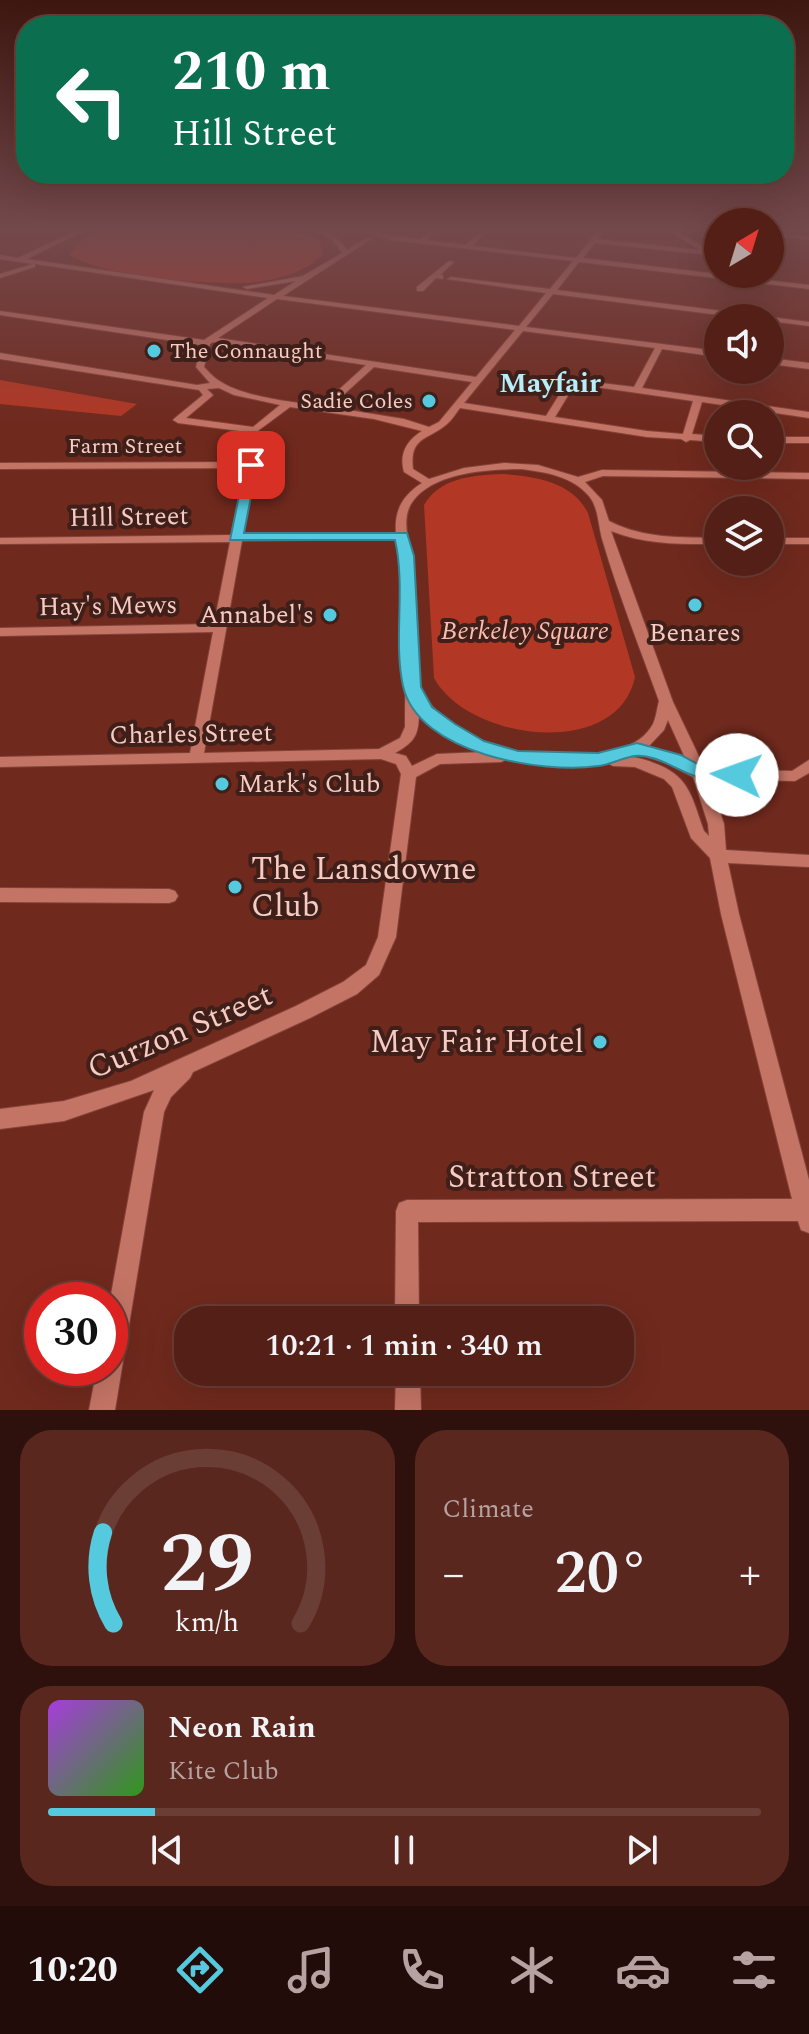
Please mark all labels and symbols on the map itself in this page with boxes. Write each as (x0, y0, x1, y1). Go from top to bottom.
north arrow (704, 208, 784, 288)
place label: The Connaught (170, 335, 323, 368)
marker: The Connaught (145, 342, 163, 360)
district label: Mayfair (499, 362, 601, 405)
place label: Sadie Coles (300, 385, 413, 418)
marker: Sadie Coles (420, 392, 438, 410)
street label: Farm Street (68, 430, 183, 463)
pin (217, 431, 285, 499)
street label: Hill Street (69, 496, 189, 538)
street label: Hay's Mews (38, 585, 178, 627)
place label: Annabel's (199, 595, 314, 635)
marker: Benares (686, 596, 704, 614)
marker: Annabel's (321, 606, 339, 624)
park label: Berkeley Square (441, 611, 609, 651)
place label: Benares (649, 613, 741, 653)
street label: Charles Street (109, 713, 273, 755)
position arrow (695, 733, 779, 817)
place label: Mark's Club (238, 764, 380, 804)
marker: Mark's Club (213, 775, 231, 793)
place label: The Lansdowne Club (251, 845, 476, 931)
marker: The Lansdowne Club (226, 878, 244, 896)
street label: Curzon Street (80, 971, 280, 1093)
place label: May Fair Hotel (370, 1018, 584, 1067)
marker: May Fair Hotel (591, 1033, 609, 1051)
street label: Stratton Street (448, 1153, 656, 1202)
speed limit sign: 30 (24, 1282, 128, 1386)

